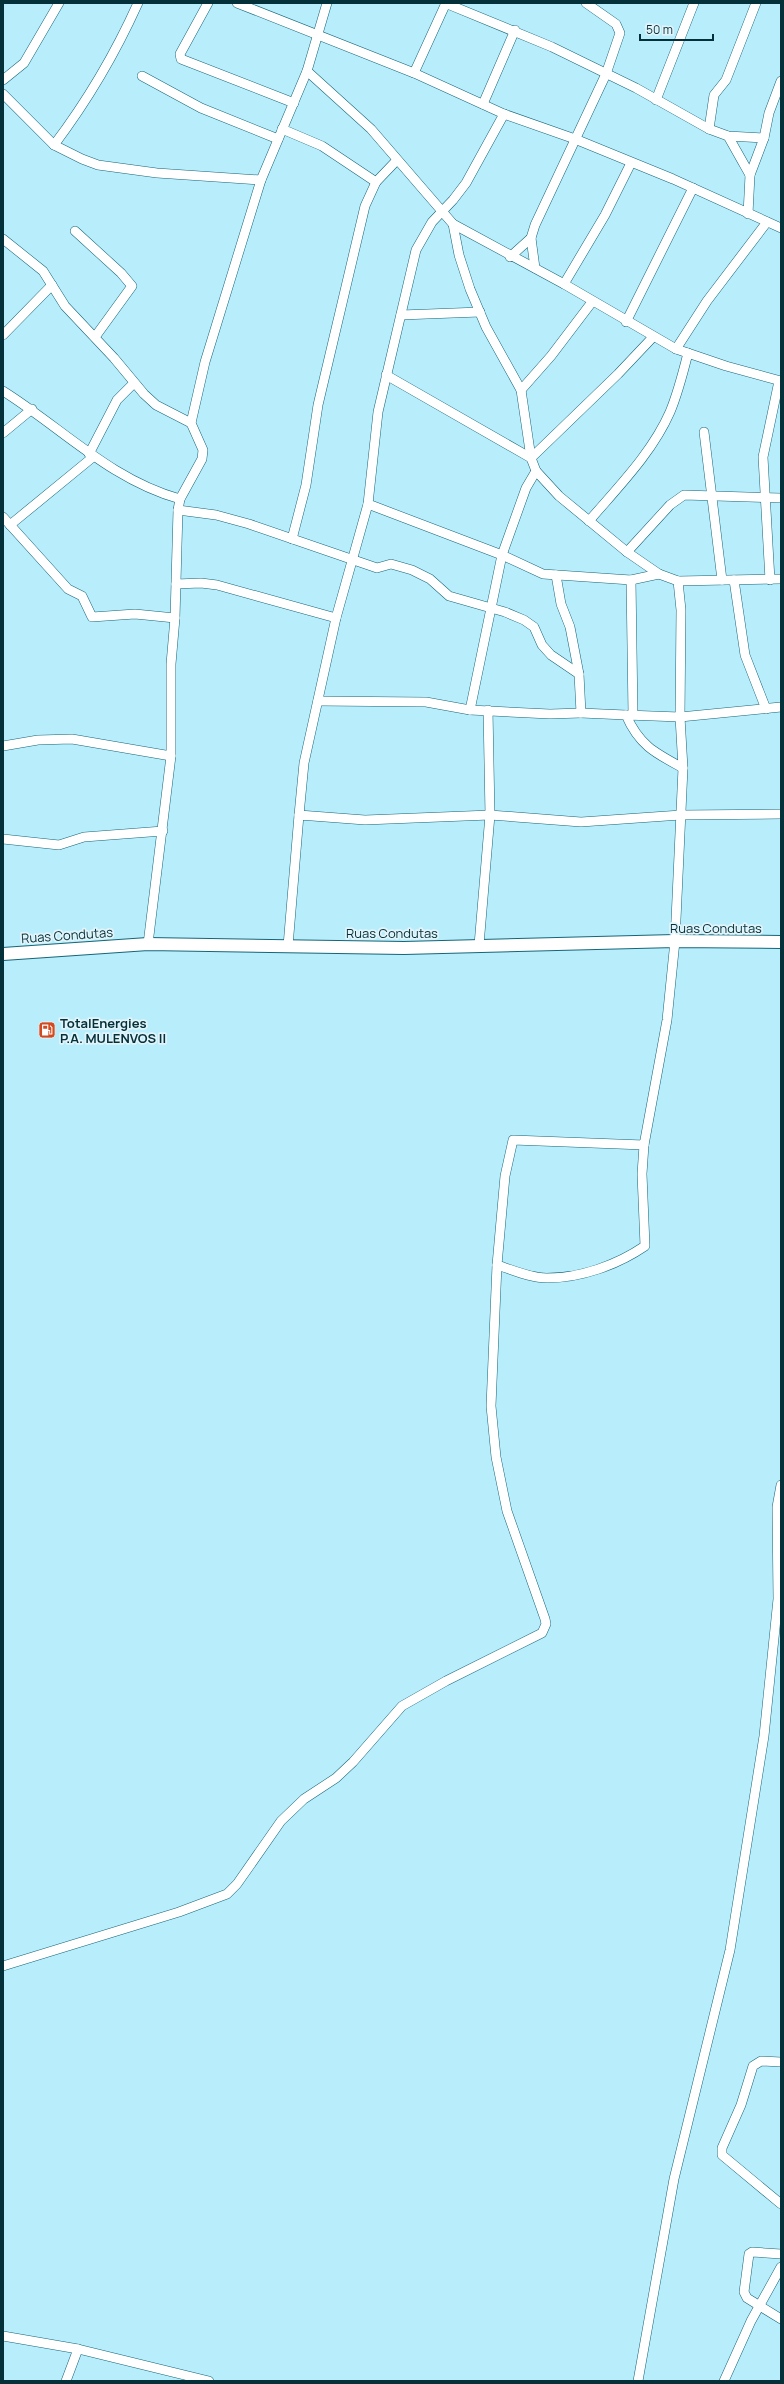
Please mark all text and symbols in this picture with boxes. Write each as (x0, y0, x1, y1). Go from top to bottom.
scale bar (640, 16, 713, 42)
text: 50 m (646, 21, 673, 38)
street label: Ruas Condutas (670, 919, 762, 937)
street label: Ruas Condutas (21, 923, 114, 947)
street label: Ruas Condutas (346, 924, 438, 942)
place label: TotalEnergies P.A. MULENVOS II (60, 1014, 166, 1047)
fuel station icon: TotalEnergies P.A. MULENVOS II (37, 1020, 57, 1040)

